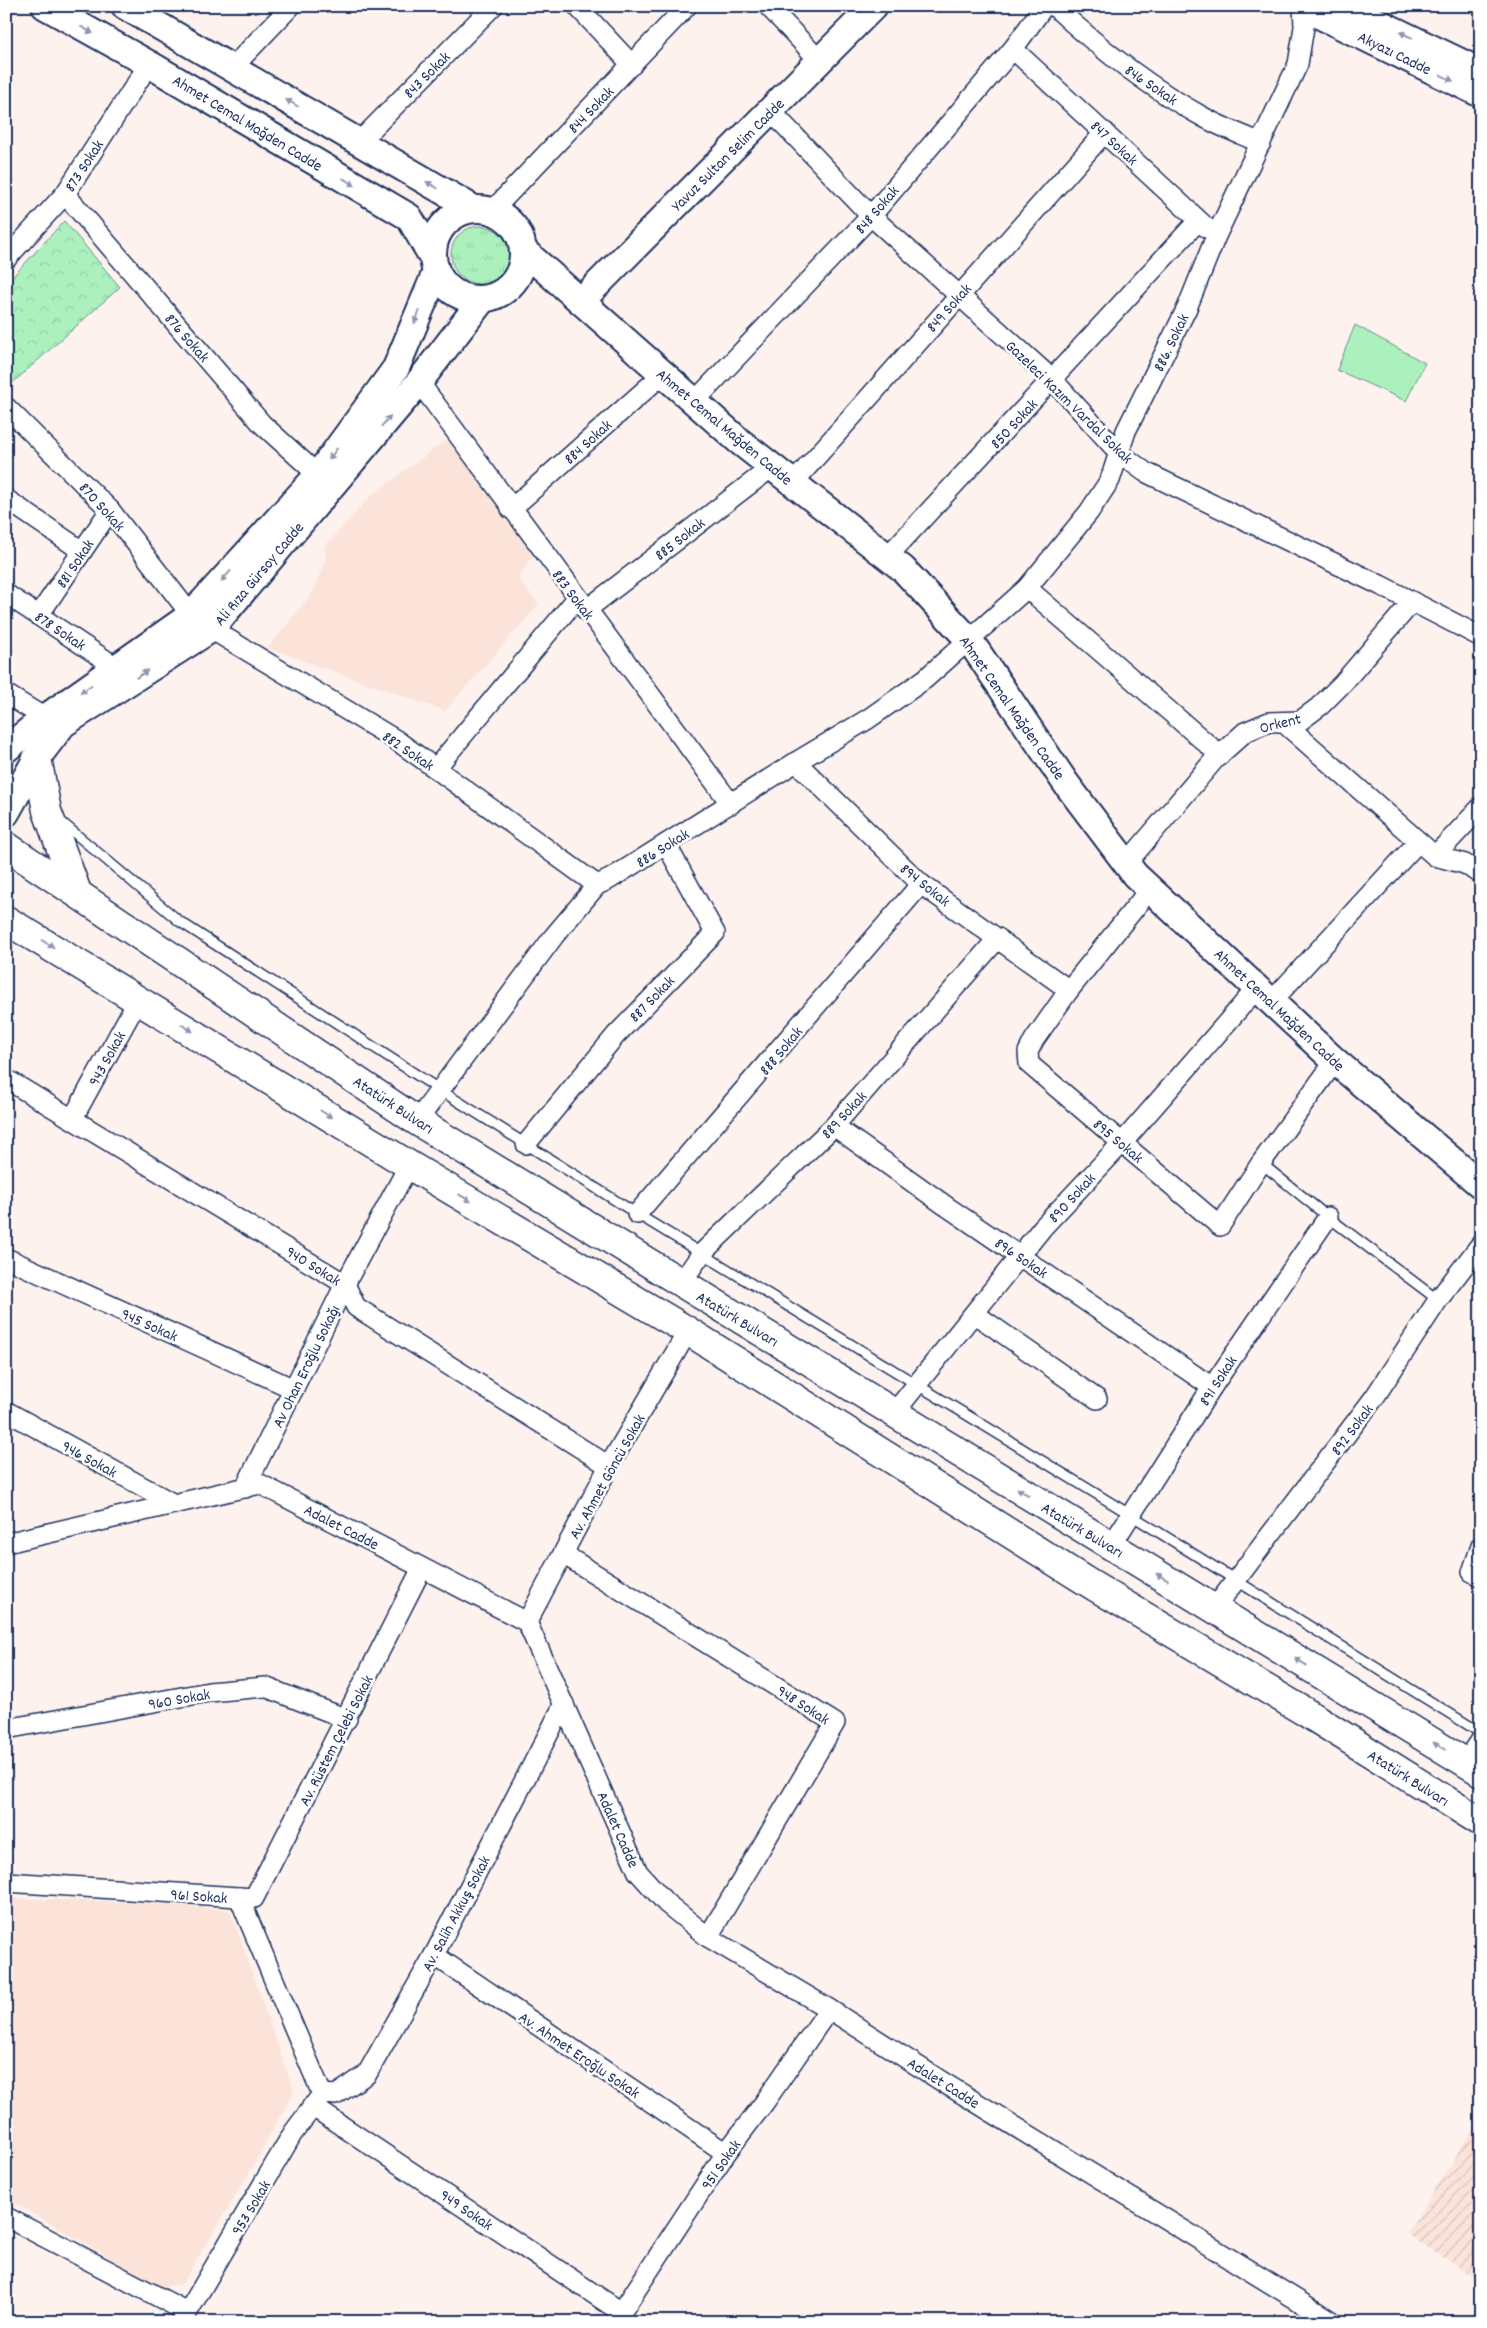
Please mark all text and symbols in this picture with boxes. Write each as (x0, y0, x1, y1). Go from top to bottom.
one-way arrow (80, 26, 95, 34)
street label: Akyazı Cadde (1353, 26, 1435, 82)
one-way arrow (1398, 31, 1413, 40)
street label: 843 Sokak (399, 47, 457, 105)
street label: 846 Sokak (1120, 60, 1182, 112)
street label: Ahmet Cemal Mağden Cadde (167, 70, 326, 178)
one-way arrow (1440, 74, 1454, 82)
street label: 844 Sokak (563, 82, 620, 140)
street label: Yavuz Sultan Selim Cadde (667, 94, 791, 218)
one-way arrow (284, 99, 299, 107)
street label: 847 Sokak (1084, 116, 1142, 172)
street label: 873 Sokak (60, 136, 111, 197)
one-way arrow (342, 177, 355, 186)
one-way arrow (426, 180, 439, 189)
street label: 848 Sokak (850, 181, 906, 240)
street label: 849 Sokak (922, 279, 978, 338)
street label: 876 Sokak (158, 309, 214, 368)
one-way arrow (413, 310, 421, 324)
street label: 886. Sokak (1148, 310, 1196, 376)
street label: Gazeleci Kazım Vardal Sokak (999, 336, 1137, 470)
street label: Ahmet Cemal Mağden Cadde (650, 364, 796, 492)
street label: 850 Sokak (986, 395, 1044, 455)
one-way arrow (381, 414, 392, 427)
street label: 884 Sokak (559, 415, 618, 471)
one-way arrow (328, 447, 338, 461)
street label: 870 Sokak (73, 478, 130, 538)
street label: 885 Sokak (650, 513, 711, 567)
street label: Ali Rıza Gürsoy Cadde (209, 518, 310, 632)
street label: 881 Sokak (51, 535, 101, 594)
street label: 883 Sokak (545, 565, 599, 626)
one-way arrow (220, 570, 231, 583)
street label: 878 Sokak (29, 606, 90, 658)
street label: Ahmet Cemal Mağden Cadde (952, 632, 1070, 785)
one-way arrow (135, 669, 148, 678)
one-way arrow (79, 684, 93, 694)
street label: Orkent (1257, 708, 1304, 741)
street label: 882 Sokak (377, 726, 438, 778)
street label: 886 Sokak (632, 824, 694, 875)
street label: 894 Sokak (894, 858, 955, 913)
one-way arrow (42, 940, 55, 949)
street label: Ahmet Cemal Mağden Cadde (1208, 944, 1349, 1078)
street label: 887 Sokak (625, 971, 681, 1028)
street label: 888 Sokak (755, 1022, 809, 1081)
one-way arrow (181, 1024, 194, 1033)
street label: 943 Sokak (84, 1028, 133, 1091)
street label: Atatürk Bulvarı (348, 1071, 438, 1141)
street label: 889 Sokak (816, 1086, 873, 1145)
one-way arrow (319, 1109, 332, 1118)
street label: 895 Sokak (1087, 1114, 1148, 1170)
street label: 890 Sokak (1044, 1169, 1102, 1229)
one-way arrow (458, 1193, 471, 1202)
street label: 896 Sokak (989, 1233, 1052, 1285)
street label: 940 Sokak (281, 1241, 345, 1293)
street label: Atatürk Bulvarı (691, 1286, 782, 1354)
street label: Av Ohan Eroğlu Sokağı (268, 1302, 347, 1432)
street label: 945 Sokak (117, 1304, 181, 1349)
street label: 891 Sokak (1194, 1352, 1244, 1411)
street label: 892 Sokak (1326, 1400, 1380, 1461)
street label: Av. Ahmet Göncü Sokak (564, 1411, 652, 1544)
street label: 946 Sokak (57, 1436, 121, 1485)
one-way arrow (1017, 1488, 1030, 1497)
street label: Atatürk Bulvarı (1036, 1497, 1127, 1565)
street label: Adalet Cadde (299, 1499, 382, 1557)
one-way arrow (1155, 1572, 1169, 1582)
one-way arrow (1294, 1657, 1307, 1666)
street label: Av. Rüstem Çelebi Sokak (294, 1672, 380, 1811)
street label: 948 Sokak (772, 1680, 834, 1732)
street label: 960 Sokak (147, 1684, 212, 1717)
one-way arrow (1433, 1742, 1446, 1751)
street label: Atatürk Bulvarı (1362, 1745, 1453, 1813)
street label: Adalet Cadde (590, 1788, 644, 1872)
street label: Av. Salih Akkuş Sokak (417, 1852, 497, 1976)
street label: 961 Sokak (170, 1884, 228, 1911)
street label: Av. Ahmet Eroğlu Sokak (513, 2007, 644, 2105)
street label: Adalet Cadde (902, 2053, 983, 2116)
street label: 951 Sokak (696, 2136, 748, 2195)
street label: 953 Sokak (227, 2177, 278, 2240)
street label: 949 Sokak (434, 2185, 497, 2237)

